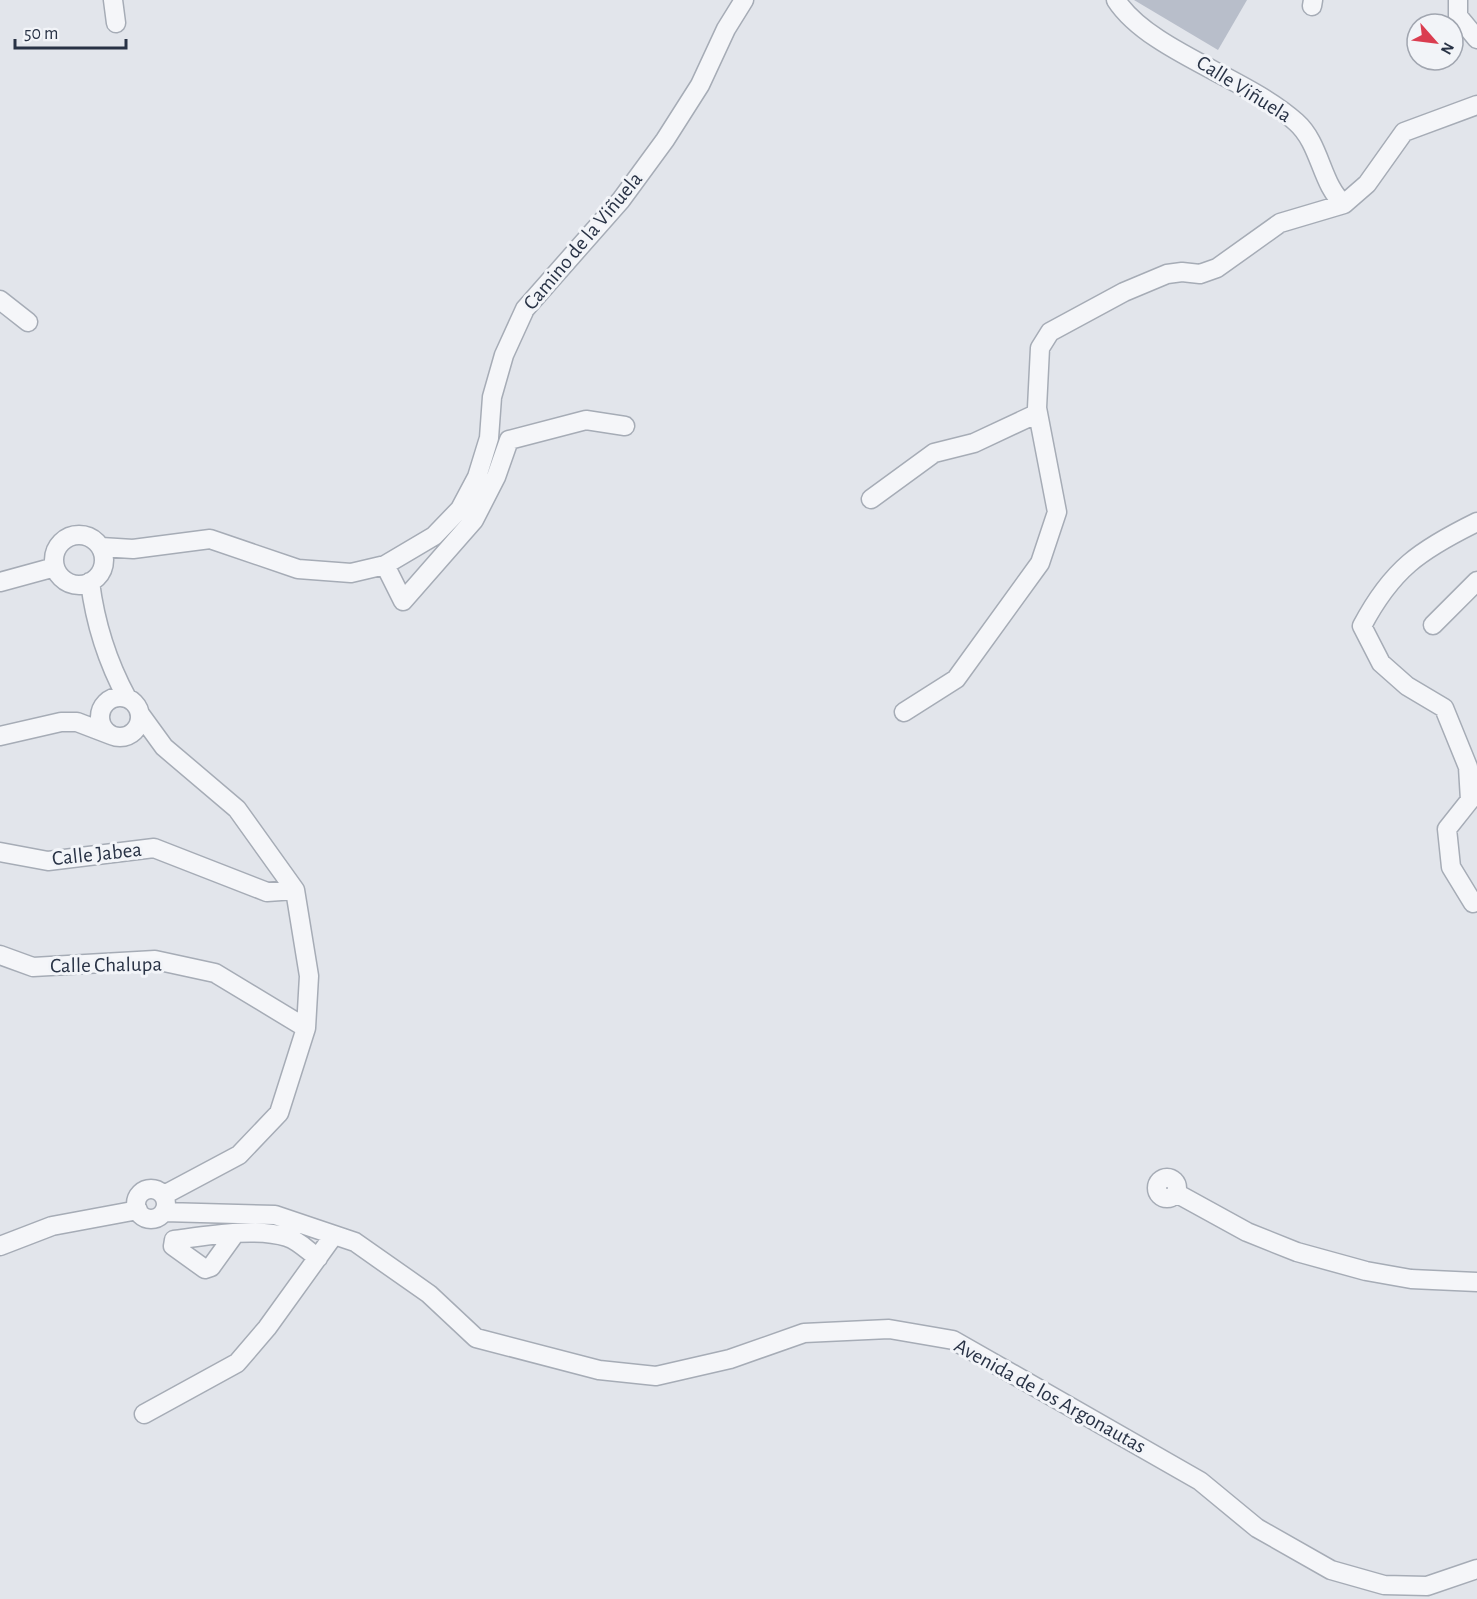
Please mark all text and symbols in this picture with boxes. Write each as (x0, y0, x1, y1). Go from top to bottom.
scale bar (15, 12, 126, 50)
north arrow (1405, 12, 1465, 72)
text: 50 m (24, 25, 58, 43)
text: N (1438, 40, 1457, 57)
street label: Calle Viñuela (1193, 52, 1295, 126)
street label: Camino de la Viñuela (520, 168, 647, 314)
street label: Calle Jabea (51, 839, 143, 869)
street label: Calle Chalupa (50, 954, 162, 976)
street label: Avenida de los Argonautas (951, 1335, 1149, 1457)

